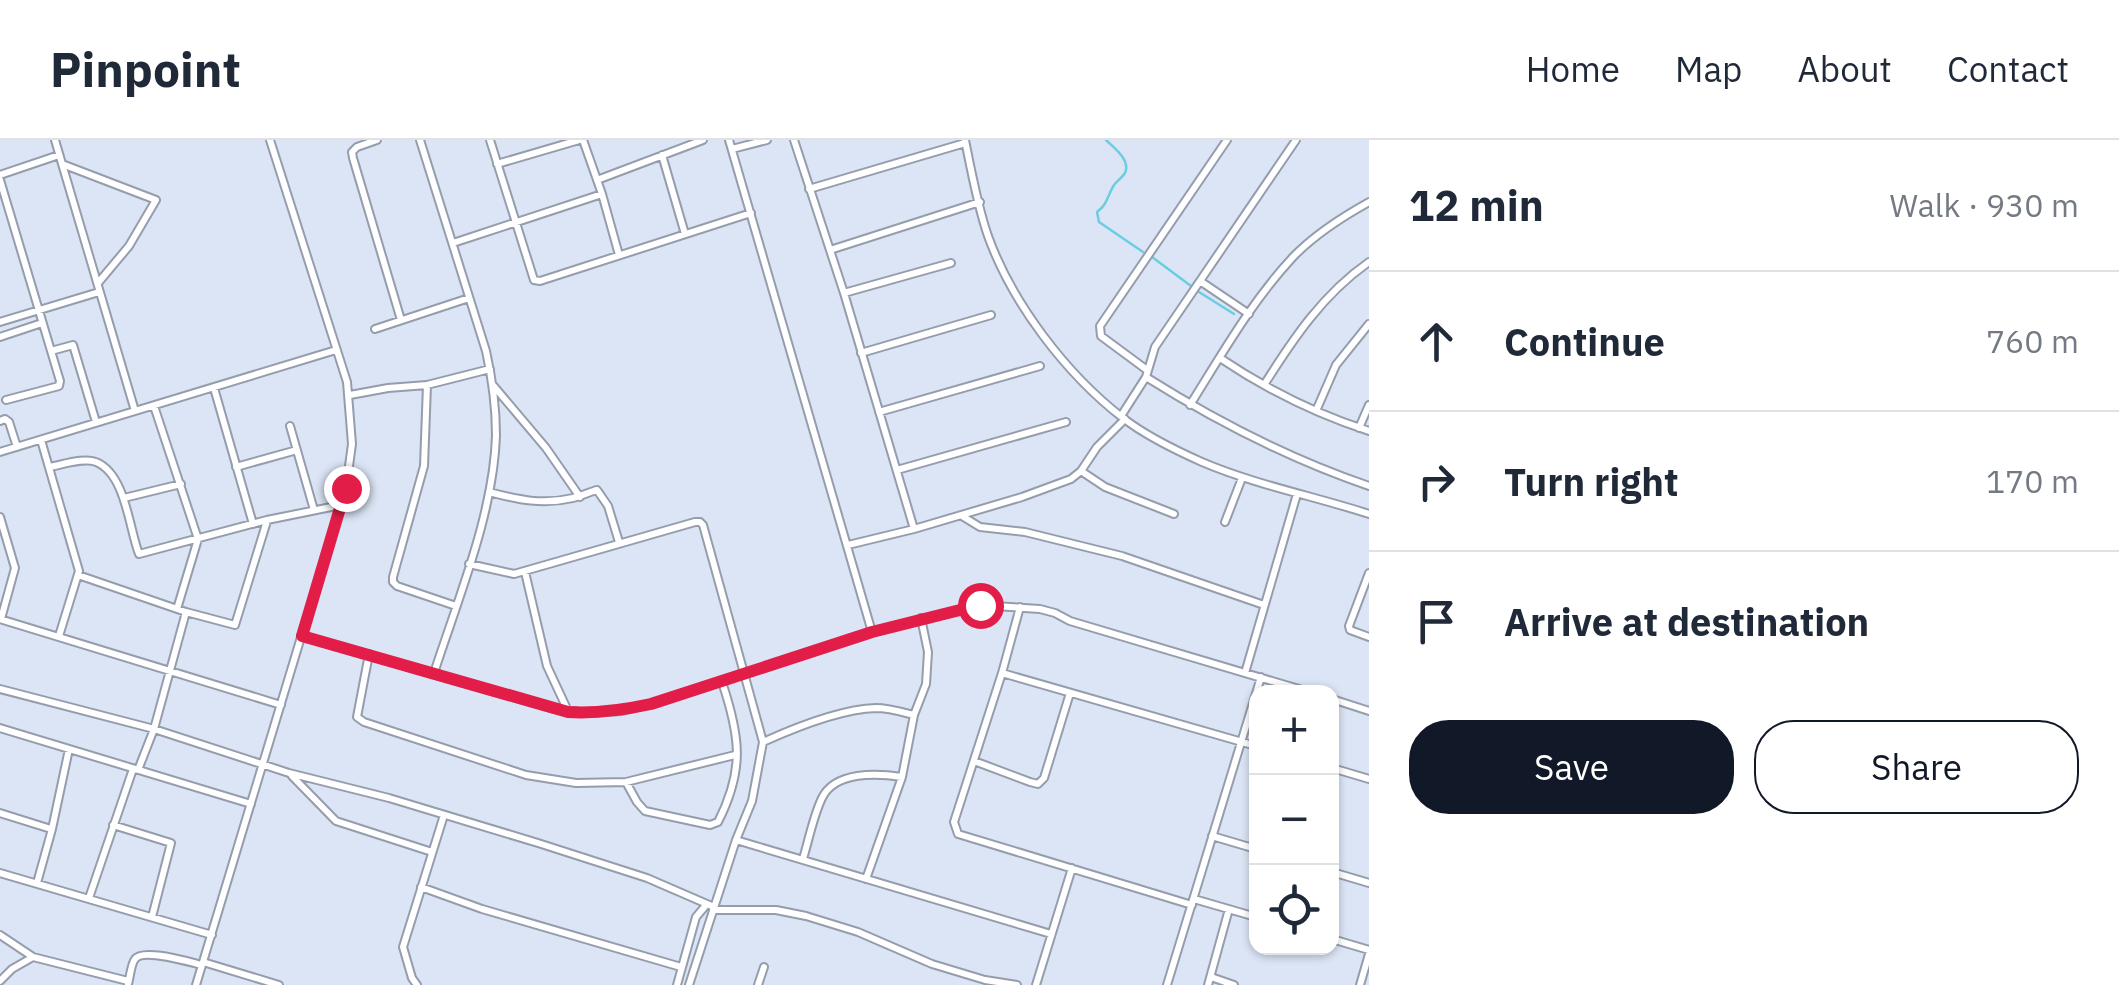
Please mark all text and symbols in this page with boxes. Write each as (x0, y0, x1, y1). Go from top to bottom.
text: Pinpoint (50, 38, 241, 100)
text: Home (1526, 46, 1620, 92)
text: Map (1675, 46, 1742, 92)
text: About (1797, 46, 1892, 92)
text: Contact (1947, 46, 2069, 92)
text: 12 min (1409, 178, 1544, 233)
text: Walk · 930 m (1890, 184, 2079, 226)
icon: ahead (1409, 314, 1464, 369)
text: Continue (1504, 317, 1665, 366)
text: 760 m (1986, 320, 2079, 362)
icon: right (1409, 454, 1464, 509)
text: Turn right (1504, 457, 1679, 506)
text: 170 m (1986, 460, 2079, 502)
route end (324, 466, 370, 512)
route start (958, 583, 1004, 629)
icon: arrive (1409, 594, 1464, 649)
text: Arrive at destination (1504, 597, 1869, 646)
map controls (1249, 685, 1339, 955)
button: + (1249, 685, 1339, 775)
button: Save (1409, 720, 1734, 814)
button: Share (1754, 720, 2079, 814)
button: − (1249, 775, 1339, 865)
button: locate (1249, 865, 1339, 955)

